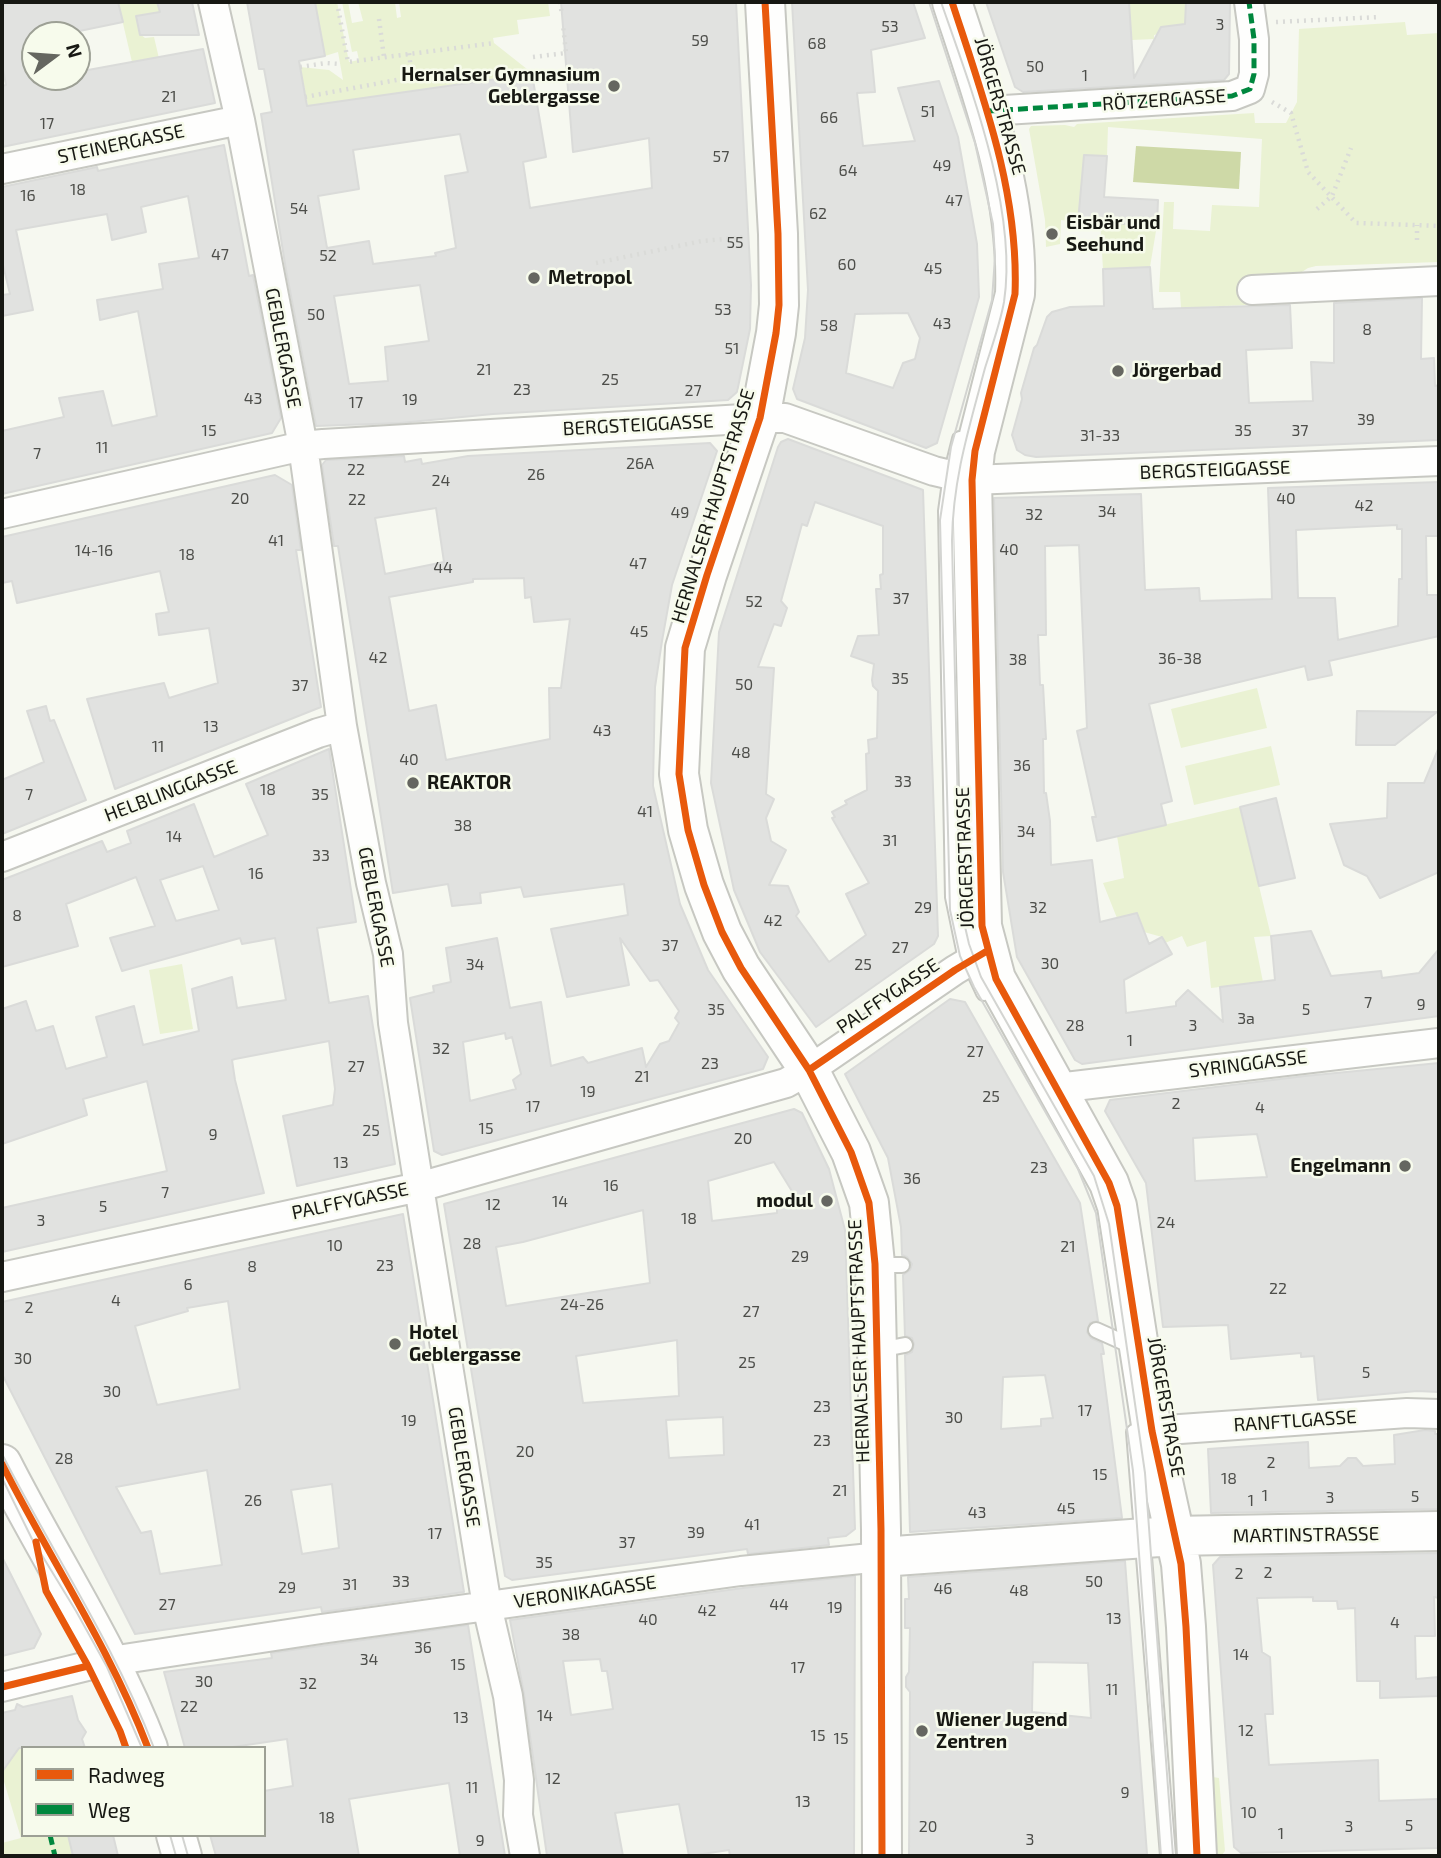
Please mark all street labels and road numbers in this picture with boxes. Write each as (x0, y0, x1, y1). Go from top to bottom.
street label: JÖRGERSTRASSE (969, 34, 1031, 178)
street label: RÖTZERGASSE (1101, 84, 1227, 116)
street label: STEINERGASSE (56, 119, 186, 169)
street label: GEBLERGASSE (260, 286, 306, 410)
street label: HERNALSER HAUPTSTRASSE (666, 386, 760, 626)
street label: BERGSTEIGGASSE (562, 410, 714, 440)
street label: BERGSTEIGGASSE (1139, 456, 1291, 484)
street label: HELBLINGGASSE (101, 755, 241, 827)
street label: JÖRGERSTRASSE (951, 786, 979, 930)
street label: GEBLERGASSE (353, 845, 399, 969)
street label: PALFFYGASSE (832, 953, 944, 1039)
street label: SYRINGGASSE (1187, 1045, 1309, 1083)
street label: PALFFYGASSE (290, 1177, 410, 1225)
street label: HERNALSER HAUPTSTRASSE (843, 1219, 875, 1463)
street label: JÖRGERSTRASSE (1142, 1335, 1190, 1479)
street label: GEBLERGASSE (443, 1405, 485, 1529)
street label: RANFTLGASSE (1233, 1405, 1357, 1437)
street label: MARTINSTRASSE (1232, 1522, 1380, 1548)
street label: VERONIKAGASSE (512, 1571, 658, 1613)

